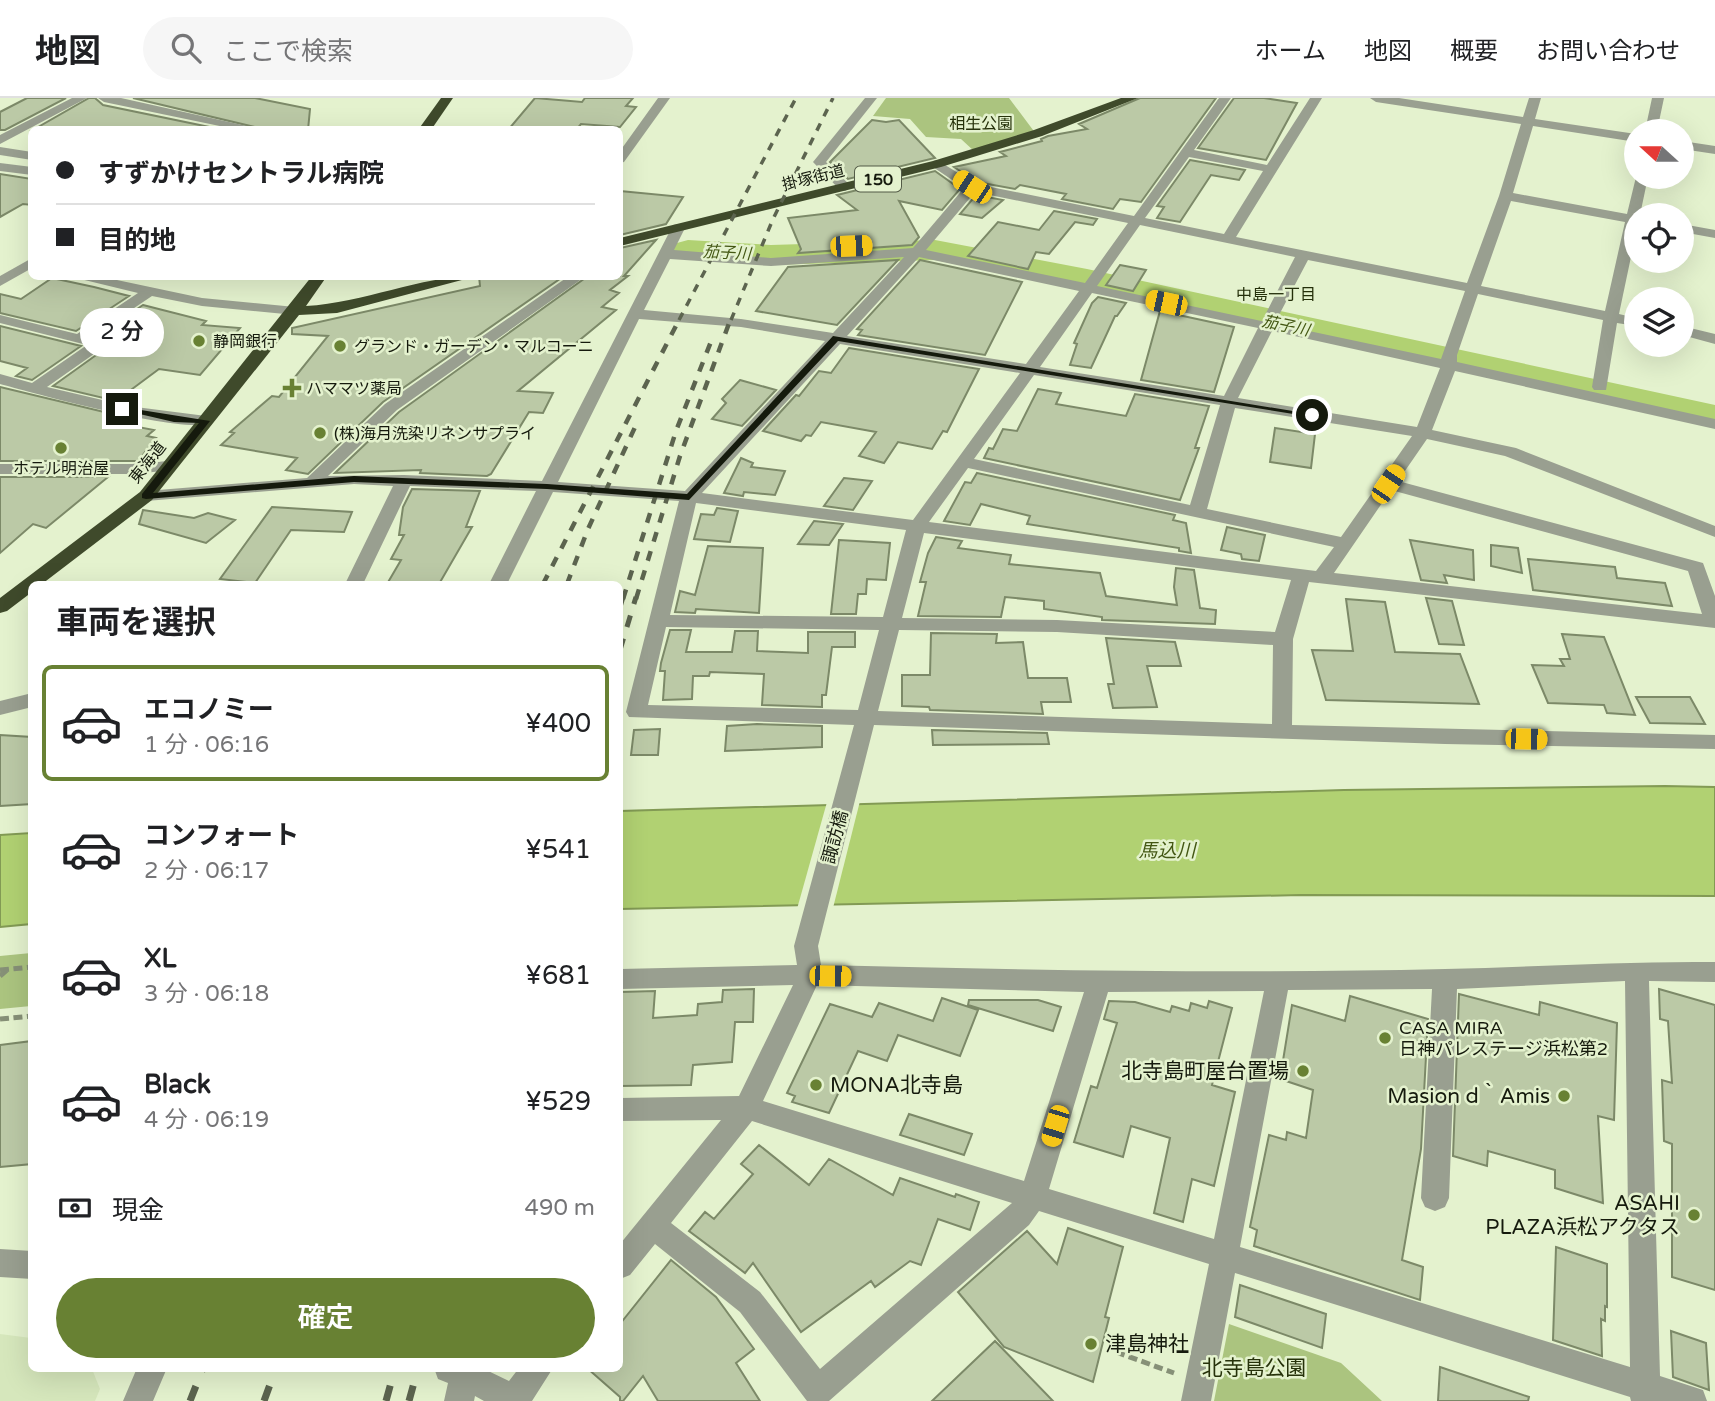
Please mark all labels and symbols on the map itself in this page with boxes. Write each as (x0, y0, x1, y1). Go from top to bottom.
park label: 相生公園 (949, 114, 1013, 134)
north arrow (1624, 119, 1694, 189)
street label: 掛塚街道 (780, 161, 847, 195)
road number: 150 (855, 166, 901, 192)
car (949, 167, 996, 207)
car (830, 235, 873, 257)
water label: 茄子川 (702, 242, 753, 264)
district label: 中島一丁目 (1236, 285, 1316, 305)
car (1144, 288, 1189, 318)
callout: 2 分 (80, 308, 164, 356)
water label: 茄子川 (1260, 311, 1313, 341)
place label: 静岡銀行 (213, 332, 277, 352)
marker: 静岡銀行 (191, 333, 207, 349)
place label: グランド・ガーデン・マルコーニ (354, 337, 594, 357)
marker: グランド・ガーデン・マルコーニ (332, 338, 348, 354)
place label: ハママツ薬局 (306, 379, 402, 399)
marker: ハママツ薬局 (284, 380, 300, 396)
route end (106, 393, 138, 425)
route start (1296, 399, 1328, 431)
place label: (株)海月洗染リネンサプライ (334, 424, 536, 444)
marker: (株)海月洗染リネンサプライ (312, 425, 328, 441)
street label: 東海道 (125, 438, 170, 488)
marker: ホテル明治屋 (53, 440, 69, 456)
place label: ホテル明治屋 (13, 459, 109, 479)
car (1368, 461, 1409, 507)
car (1505, 728, 1548, 750)
street label: 諏訪橋 (817, 808, 853, 866)
water label: 馬込川 (1138, 840, 1197, 862)
car (809, 965, 852, 987)
place label: CASA MIRA 日神パレステージ浜松第2 (1399, 1017, 1608, 1060)
marker: CASA MIRA 日神パレステージ浜松第2 (1377, 1030, 1393, 1046)
place label: 北寺島町屋台置場 (1121, 1059, 1289, 1084)
marker: 北寺島町屋台置場 (1295, 1063, 1311, 1079)
place label: MONA北寺島 (830, 1073, 963, 1098)
marker: MONA北寺島 (808, 1077, 824, 1093)
place label: Masion d｀Amis (1387, 1083, 1550, 1109)
marker: Masion d｀Amis (1556, 1088, 1572, 1104)
car (1039, 1103, 1072, 1149)
place label: ASAHI PLAZA浜松アクタス (1485, 1191, 1680, 1240)
marker: ASAHI PLAZA浜松アクタス (1686, 1207, 1702, 1223)
place label: 津島神社 (1105, 1332, 1189, 1357)
marker: 津島神社 (1083, 1336, 1099, 1352)
park label: 北寺島公園 (1202, 1356, 1307, 1381)

